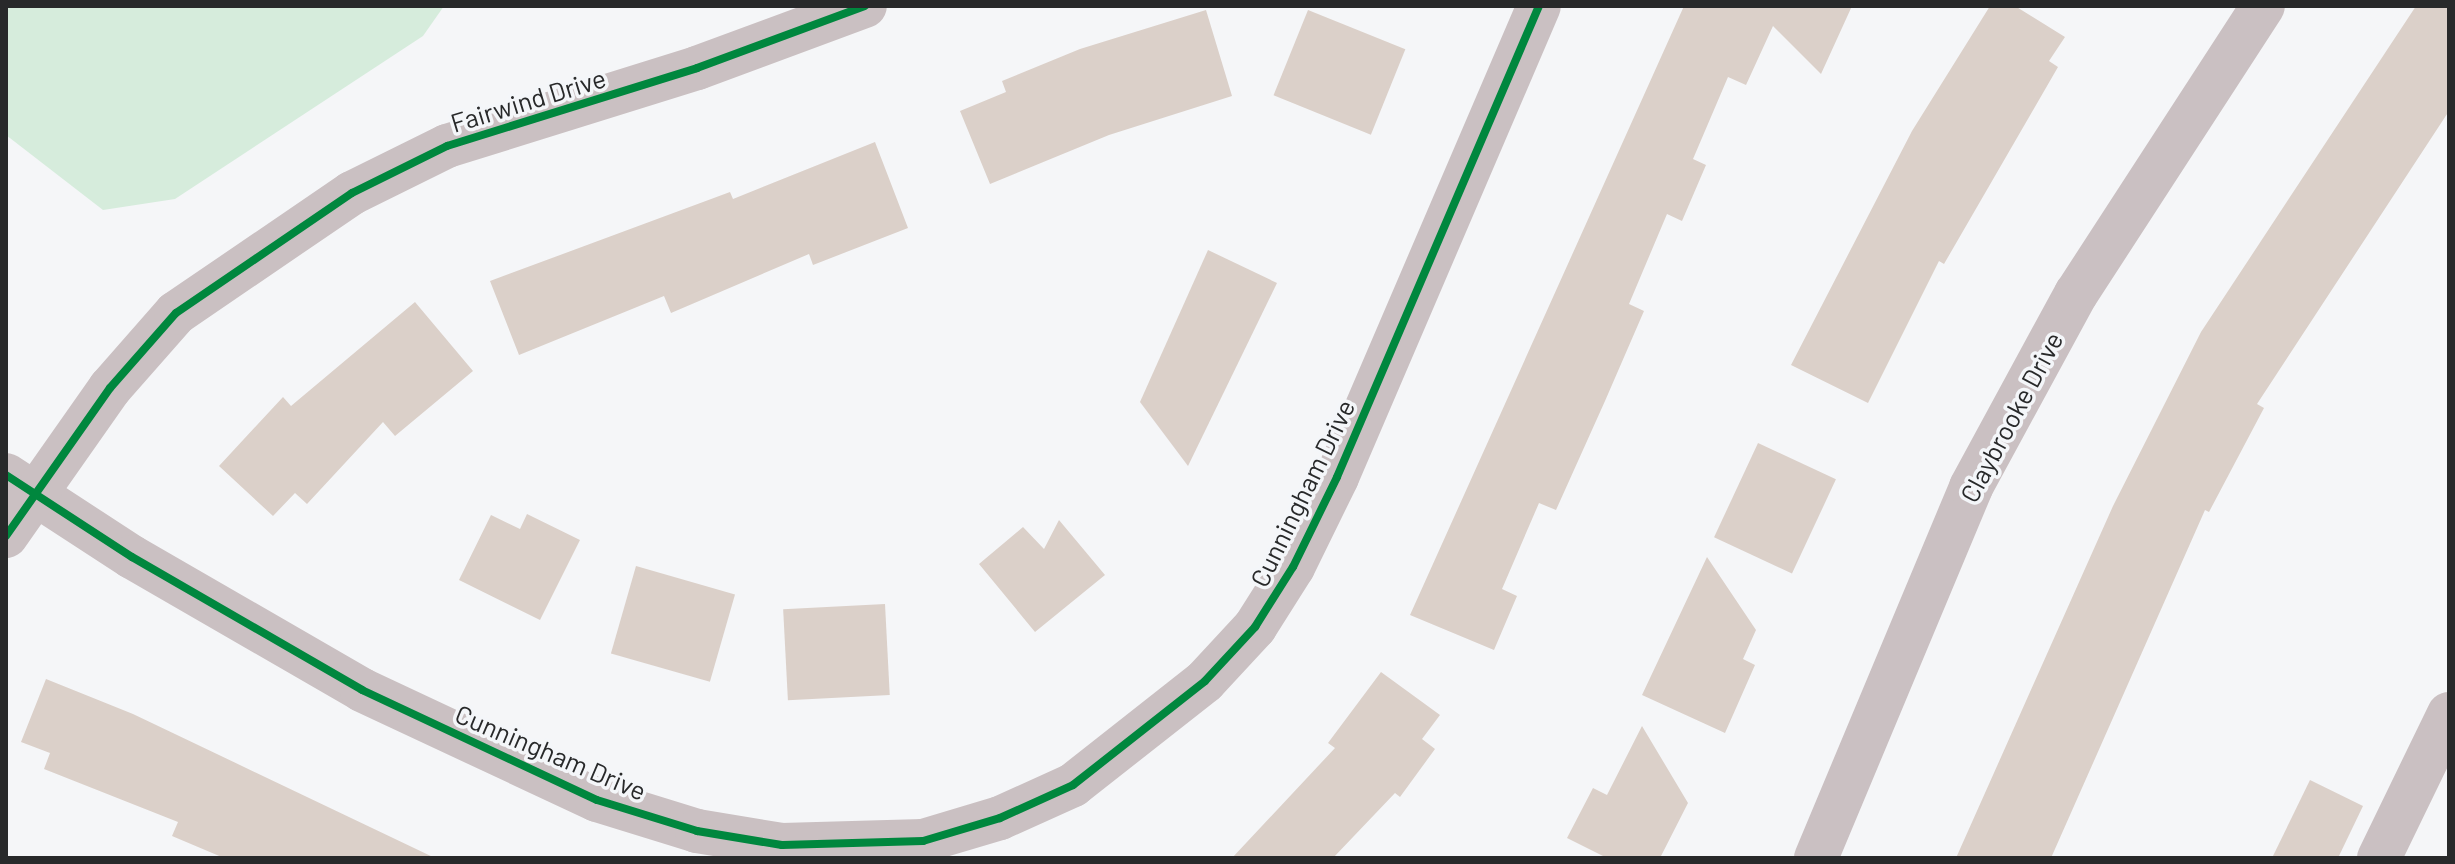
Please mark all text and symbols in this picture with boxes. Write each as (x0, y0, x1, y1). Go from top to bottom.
street label: Fairwind Drive (447, 62, 609, 138)
street label: Claybrooke Drive (1953, 327, 2069, 507)
street label: Cunningham Drive (1243, 394, 1361, 592)
street label: Cunningham Drive (451, 698, 651, 806)

